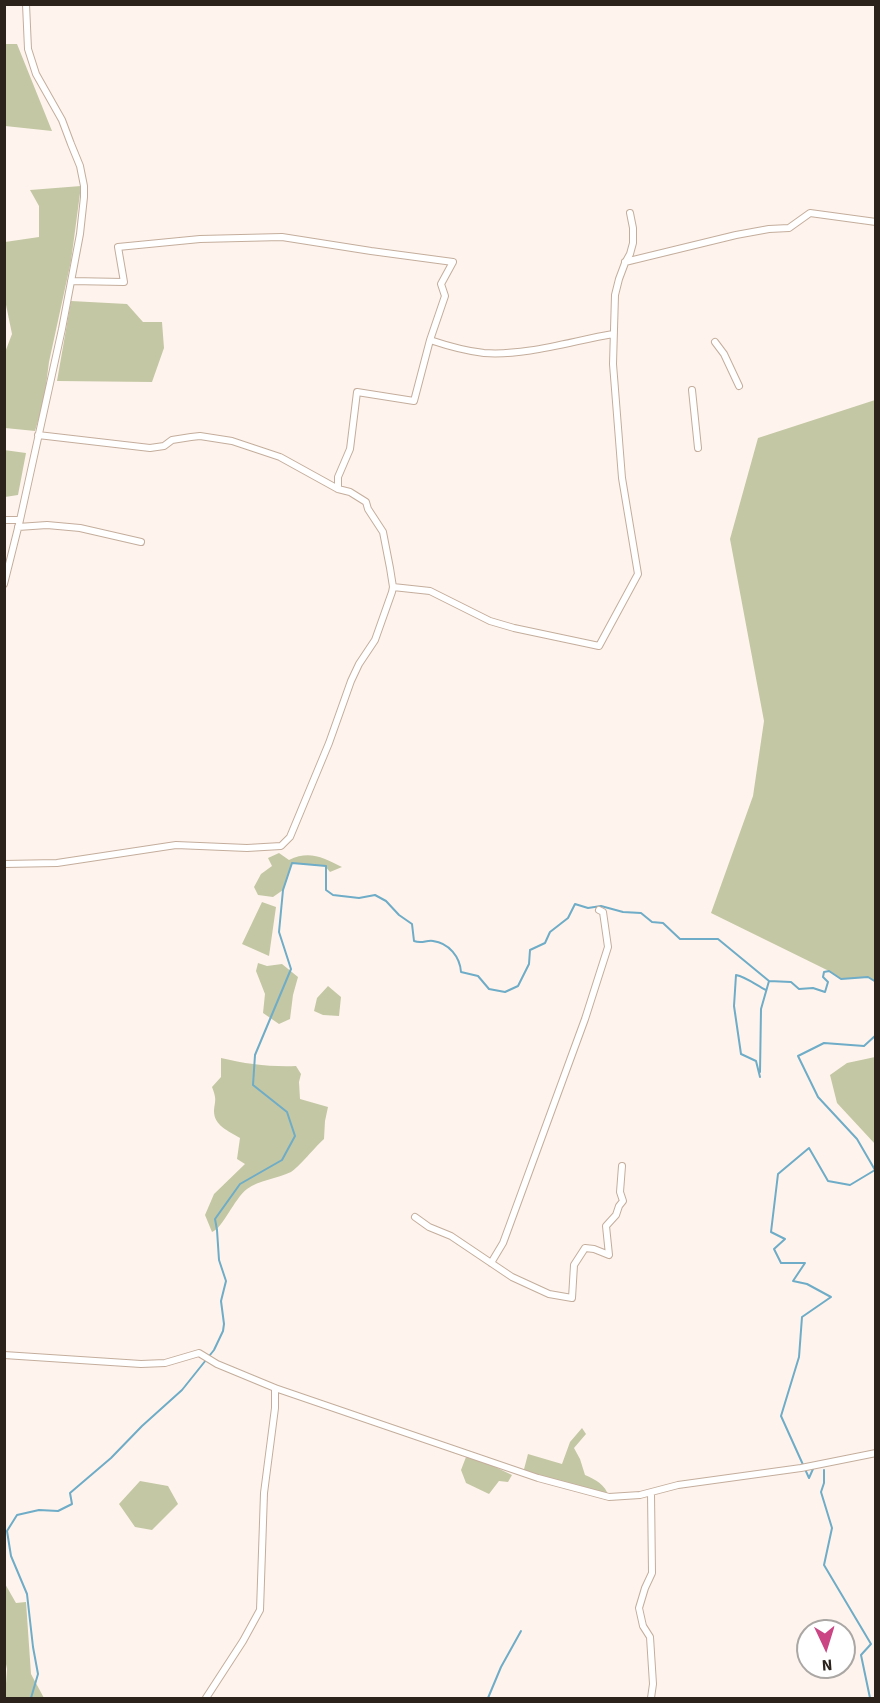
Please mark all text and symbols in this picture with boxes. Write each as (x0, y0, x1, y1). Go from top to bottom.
north arrow (796, 1619, 856, 1679)
text: N (821, 1654, 833, 1676)

